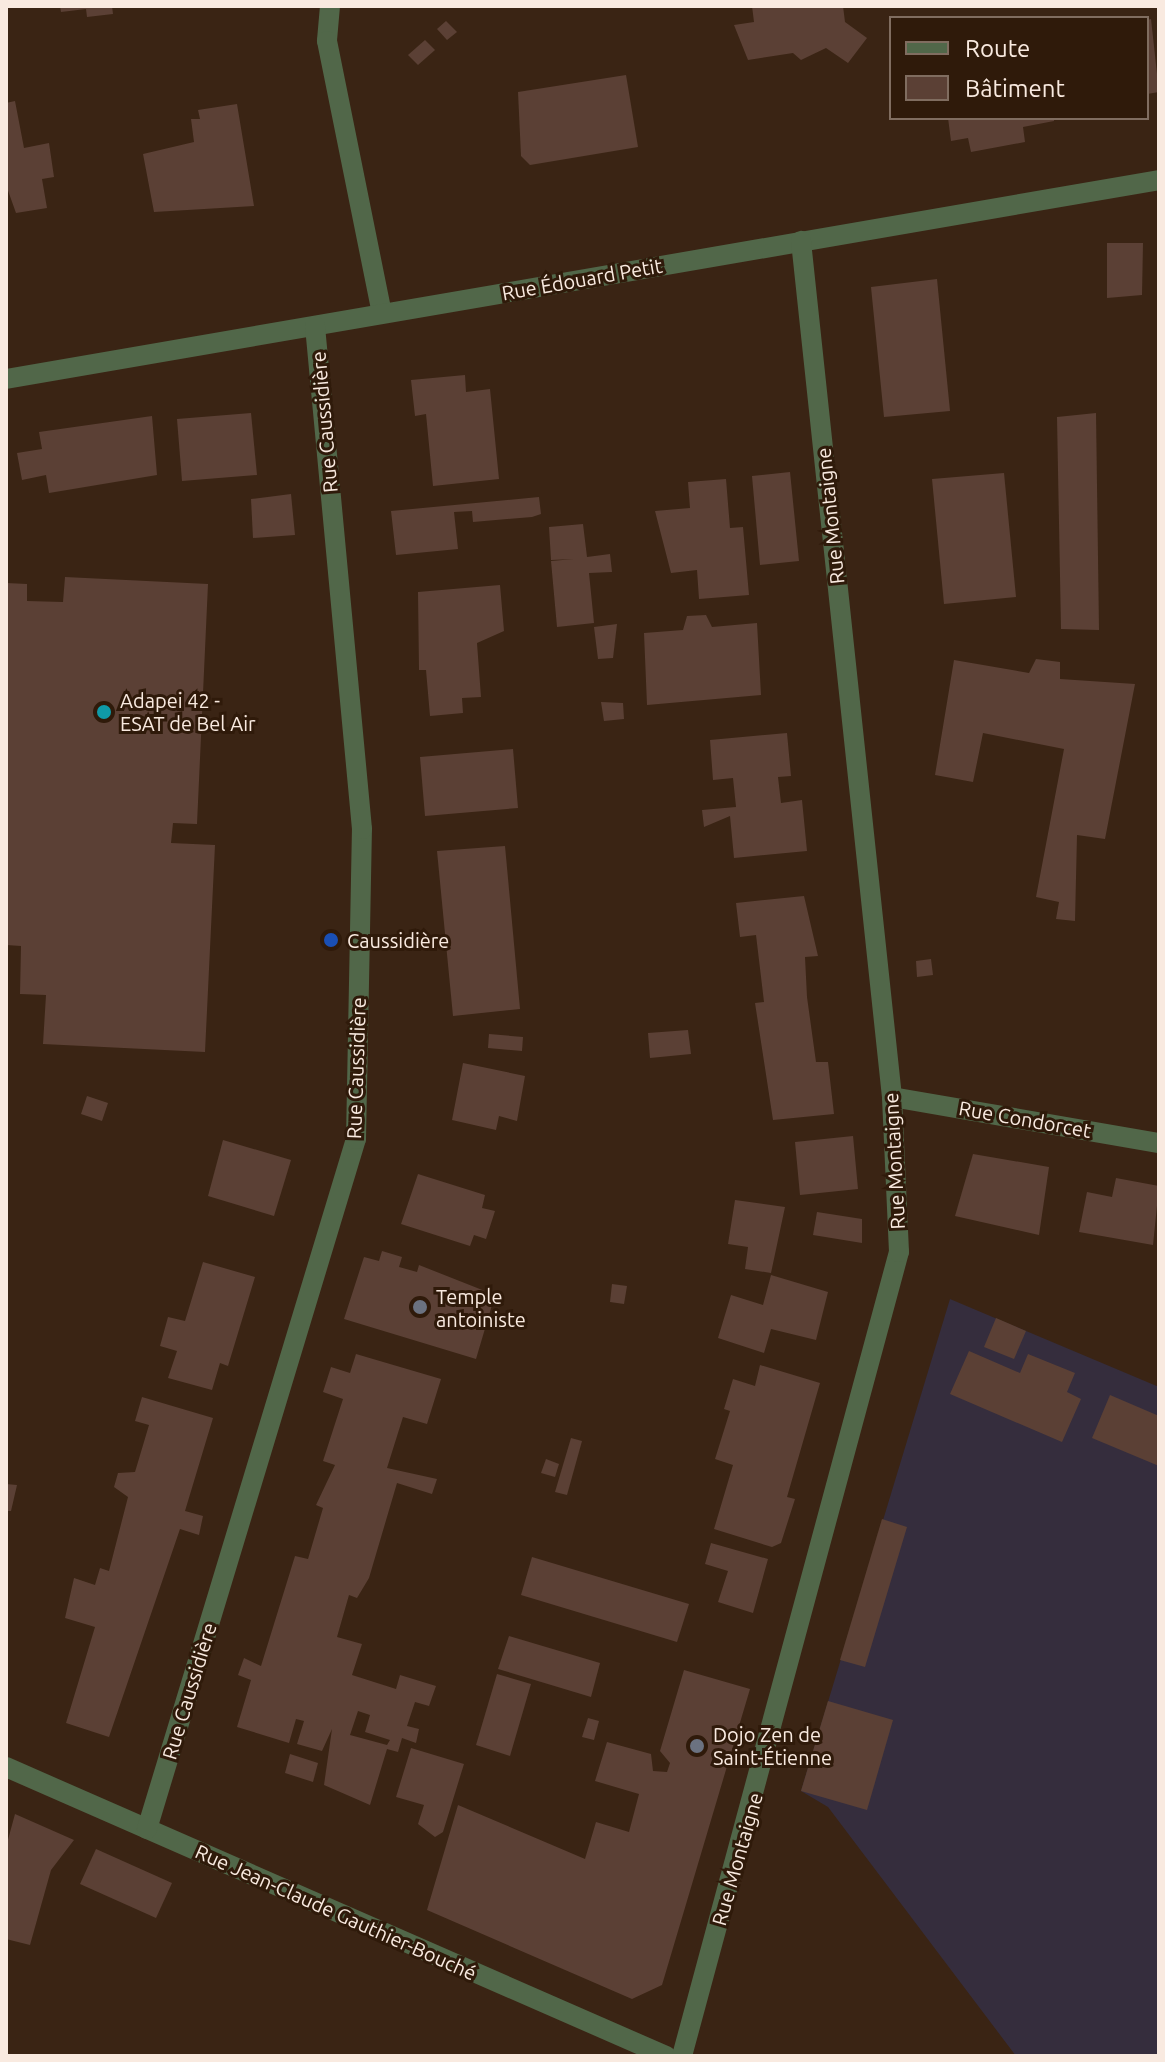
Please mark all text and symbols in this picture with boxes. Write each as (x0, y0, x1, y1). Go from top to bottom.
legend (889, 16, 1149, 120)
text: Route (965, 35, 1030, 62)
text: Bâtiment (965, 75, 1065, 102)
street label: Rue Édouard Petit (500, 253, 664, 305)
street label: Rue Caussidière (306, 350, 342, 494)
street label: Rue Montaigne (811, 447, 849, 585)
place label: Adapei 42 - ESAT de Bel Air (120, 688, 256, 735)
marker: Adapei 42 - ESAT de Bel Air (95, 703, 113, 721)
place label: Caussidière (347, 928, 449, 952)
marker: Caussidière (322, 931, 340, 949)
street label: Rue Caussidière (342, 997, 370, 1139)
street label: Rue Montaigne (878, 1092, 910, 1230)
street label: Rue Condorcet (957, 1096, 1093, 1142)
place label: Temple antoiniste (436, 1284, 526, 1331)
marker: Temple antoiniste (411, 1298, 429, 1316)
street label: Rue Caussidière (157, 1620, 221, 1762)
place label: Dojo Zen de Saint-Étienne (713, 1722, 832, 1769)
marker: Dojo Zen de Saint-Étienne (688, 1737, 706, 1755)
street label: Rue Montaigne (707, 1790, 767, 1928)
street label: Rue Jean-Claude Gauthier-Bouché (192, 1839, 480, 1985)

